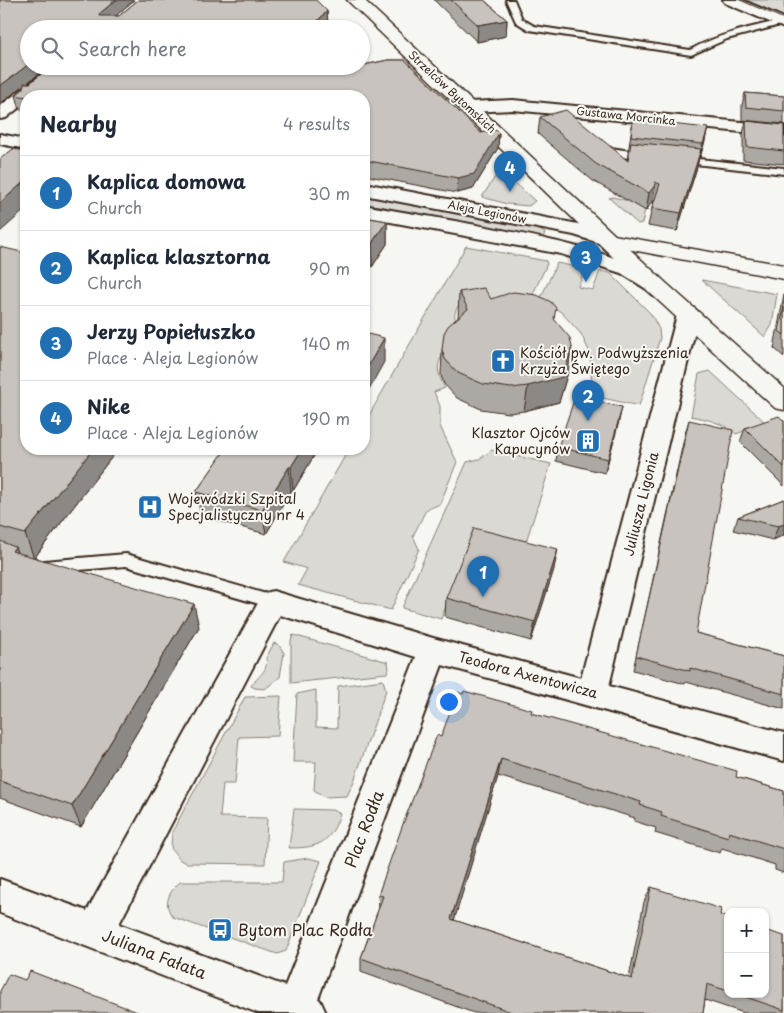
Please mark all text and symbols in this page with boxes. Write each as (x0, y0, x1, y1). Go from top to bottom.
search box (20, 20, 370, 75)
icon: search (38, 34, 66, 62)
text: Search here (78, 34, 187, 62)
street label: Strzelców Bytomskich (405, 46, 500, 137)
street label: Gustawa Morcinka (576, 102, 677, 129)
text: Nearby (40, 107, 117, 139)
text: 4 results (283, 111, 350, 135)
pin: 4 (494, 151, 526, 192)
text: Kaplica domowa (87, 167, 246, 195)
text: 1 (52, 181, 60, 205)
text: 30 m (308, 181, 350, 205)
text: Church (87, 195, 142, 219)
street label: Aleja Legionów (446, 196, 528, 228)
pin: 3 (570, 241, 602, 282)
text: Kaplica klasztorna (87, 242, 270, 270)
text: 2 (50, 256, 62, 280)
text: 90 m (309, 256, 350, 280)
text: Church (87, 270, 142, 294)
text: Jerzy Popiełuszko (87, 317, 255, 345)
text: 3 (51, 331, 61, 355)
text: 140 m (302, 331, 350, 355)
place label: Kościół pw. Podwyższenia Krzyża Świętego (520, 342, 689, 379)
text: Place · Aleja Legionów (87, 345, 258, 369)
church icon: Kościół pw. Podwyższenia Krzyża Świętego (490, 348, 516, 374)
pin: 2 (572, 380, 604, 421)
text: Nike (87, 392, 130, 420)
text: 4 (51, 406, 61, 430)
text: 190 m (302, 406, 350, 430)
text: Place · Aleja Legionów (87, 420, 258, 444)
place label: Klasztor Ojców Kapucynów (471, 422, 570, 459)
building icon: Klasztor Ojców Kapucynów (575, 428, 601, 454)
street label: Juliusza Ligonia (617, 449, 664, 558)
place label: Wojewódzki Szpital Specjalistyczny nr 4 (168, 488, 305, 525)
hospital icon: Wojewódzki Szpital Specjalistyczny nr 4 (137, 494, 163, 520)
pin: 1 (467, 556, 499, 597)
street label: Teodora Axentowicza (456, 646, 600, 703)
your location (436, 689, 462, 715)
street label: Plac Rodła (337, 787, 389, 871)
map controls (724, 908, 769, 998)
button: + (724, 908, 769, 953)
bus stop icon: Bytom Plac Rodła (207, 917, 233, 943)
place label: Bytom Plac Rodła (238, 917, 373, 941)
street label: Juliana Fałata (99, 922, 210, 984)
button: − (724, 953, 769, 998)

